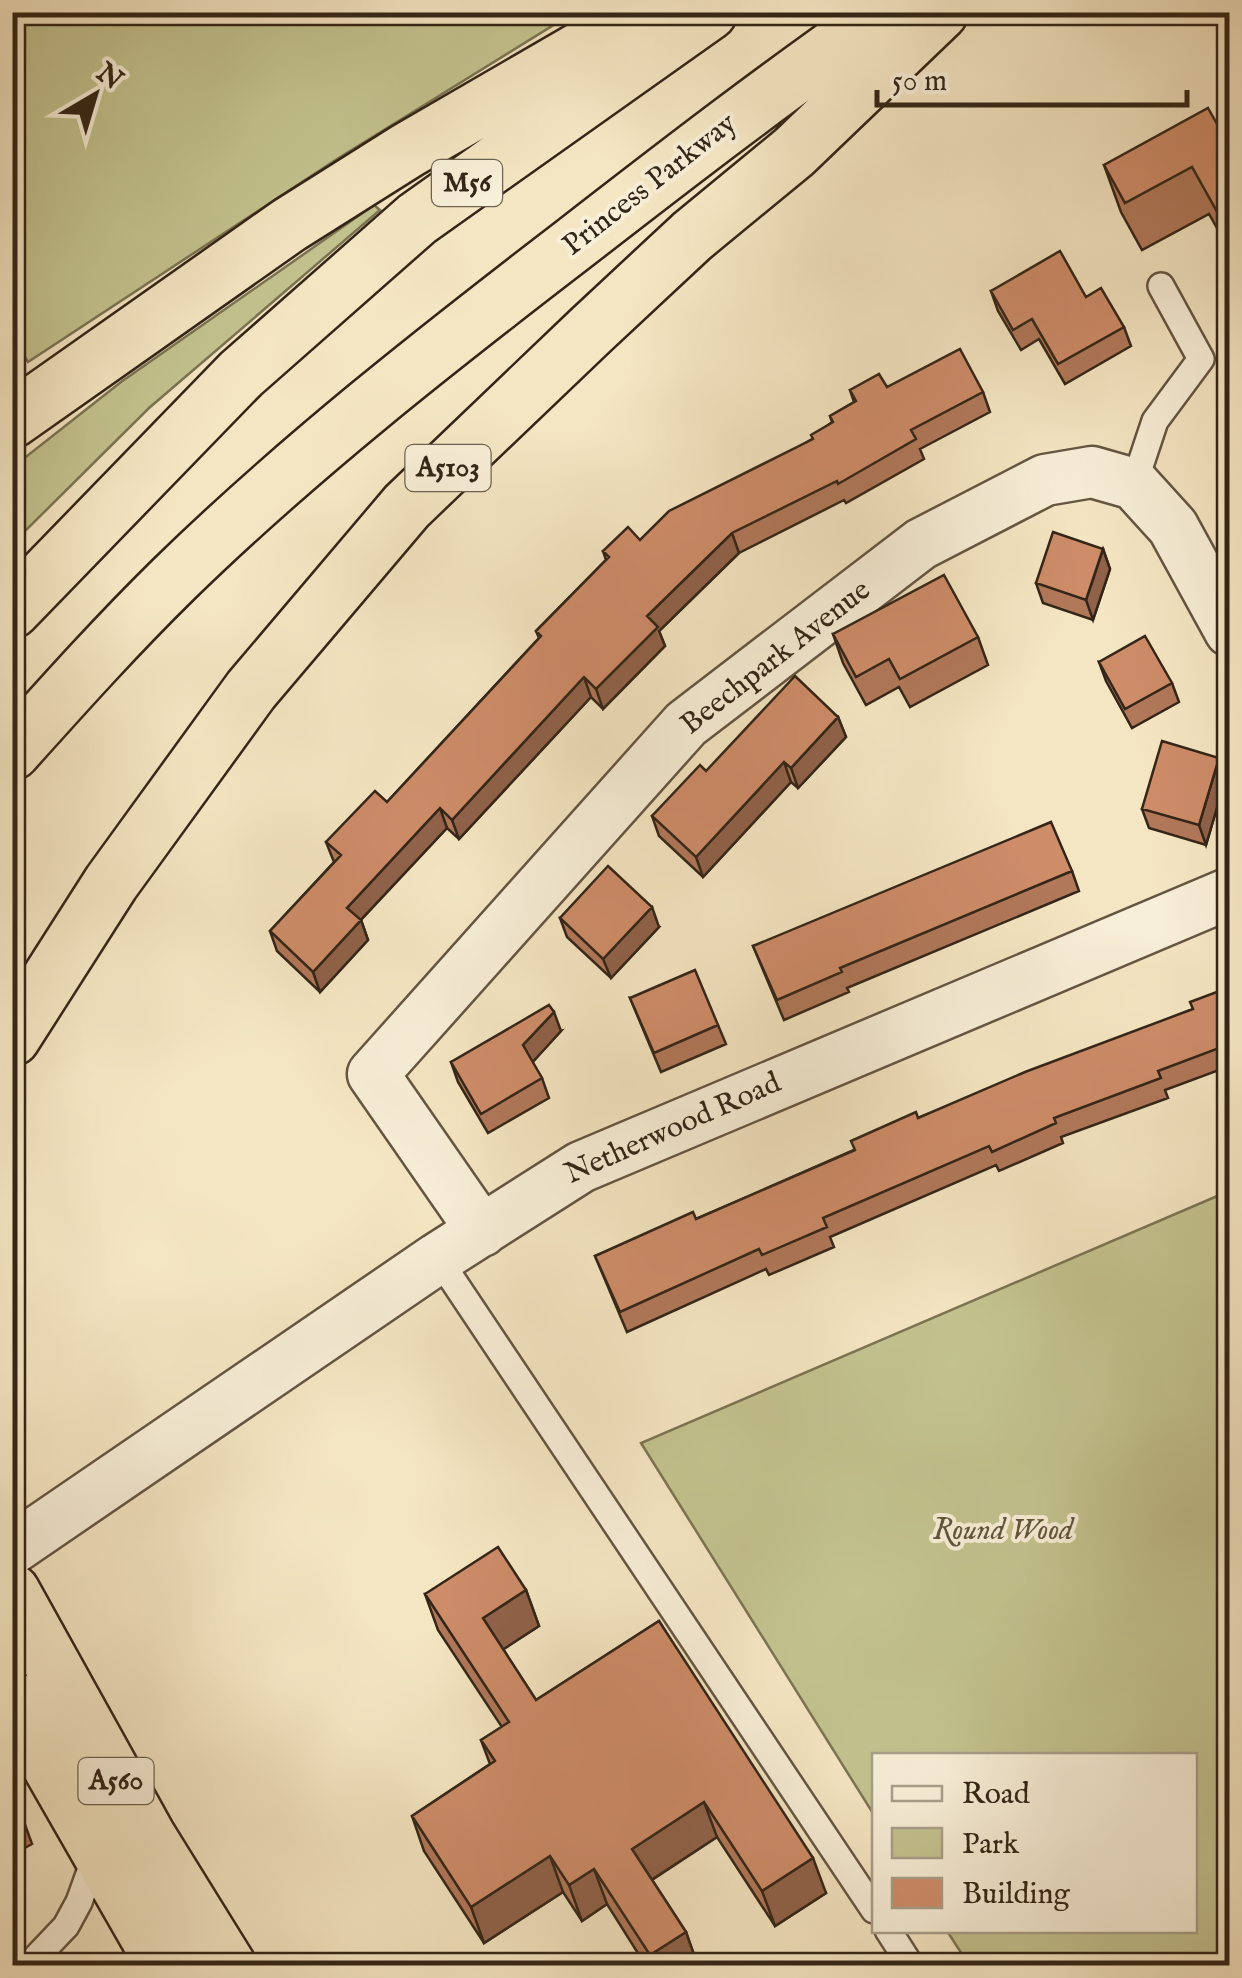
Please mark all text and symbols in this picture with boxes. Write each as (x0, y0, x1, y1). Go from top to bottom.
north arrow (45, 45, 145, 145)
scale bar (877, 45, 1187, 107)
text: N (88, 55, 129, 99)
text: 50 m (892, 63, 947, 101)
street label: Princess Parkway (555, 105, 745, 265)
road number: M56 (432, 160, 502, 206)
road number: A5103 (406, 445, 490, 491)
street label: Beechpark Avenue (673, 572, 879, 744)
street label: Netherwood Road (559, 1064, 788, 1194)
park label: Round Wood (933, 1512, 1075, 1550)
legend (872, 1753, 1197, 1933)
road number: A560 (78, 1758, 154, 1804)
text: Road (962, 1776, 1031, 1814)
text: Park (962, 1826, 1020, 1864)
text: Building (962, 1876, 1071, 1914)

